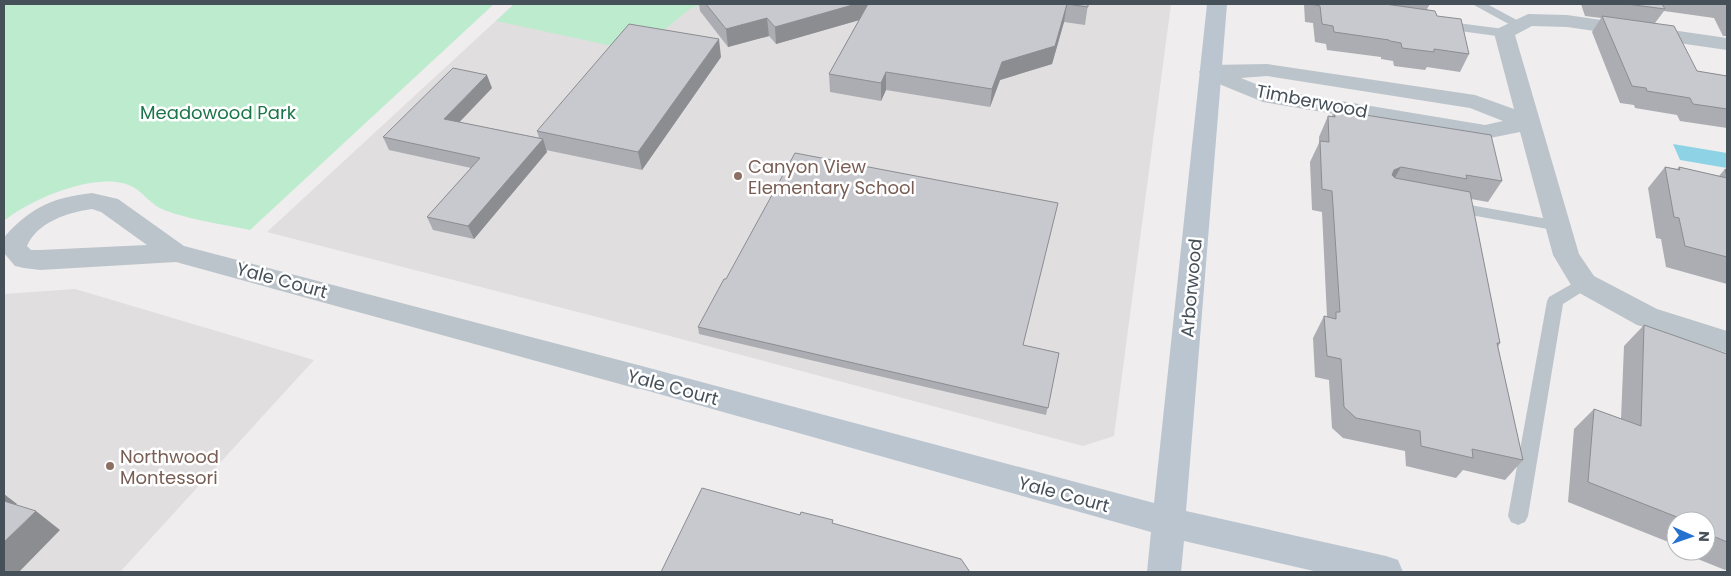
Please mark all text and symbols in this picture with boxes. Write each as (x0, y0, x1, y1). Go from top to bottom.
street label: Timberwood (1254, 78, 1370, 124)
park label: Meadowood Park (140, 100, 297, 125)
place label: Canyon View Elementary School (748, 154, 915, 200)
marker: Canyon View Elementary School (732, 170, 744, 182)
street label: Arborwood (1174, 237, 1208, 339)
street label: Yale Court (234, 256, 330, 304)
street label: Yale Court (625, 363, 721, 411)
place label: Northwood Montessori (120, 444, 219, 490)
marker: Northwood Montessori (104, 460, 116, 472)
street label: Yale Court (1016, 470, 1112, 518)
north arrow (1666, 511, 1716, 561)
text: N (1694, 531, 1714, 542)

